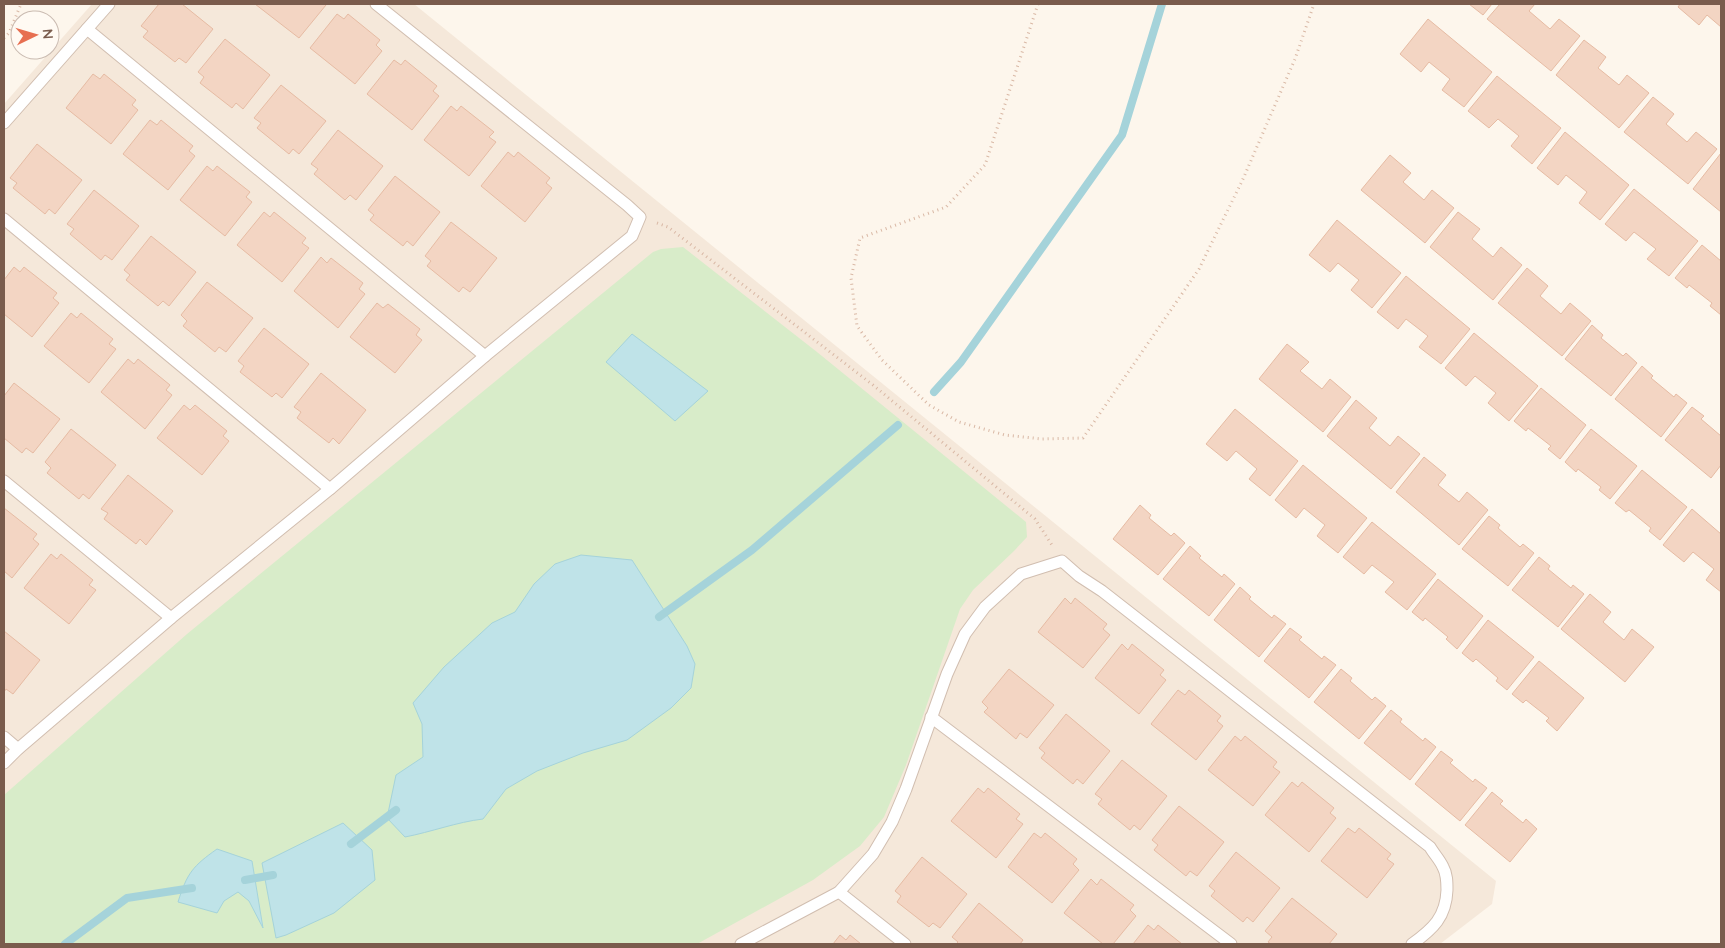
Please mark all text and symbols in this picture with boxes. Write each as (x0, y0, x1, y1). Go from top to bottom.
north arrow (10, 10, 60, 60)
text: N (39, 28, 57, 40)

